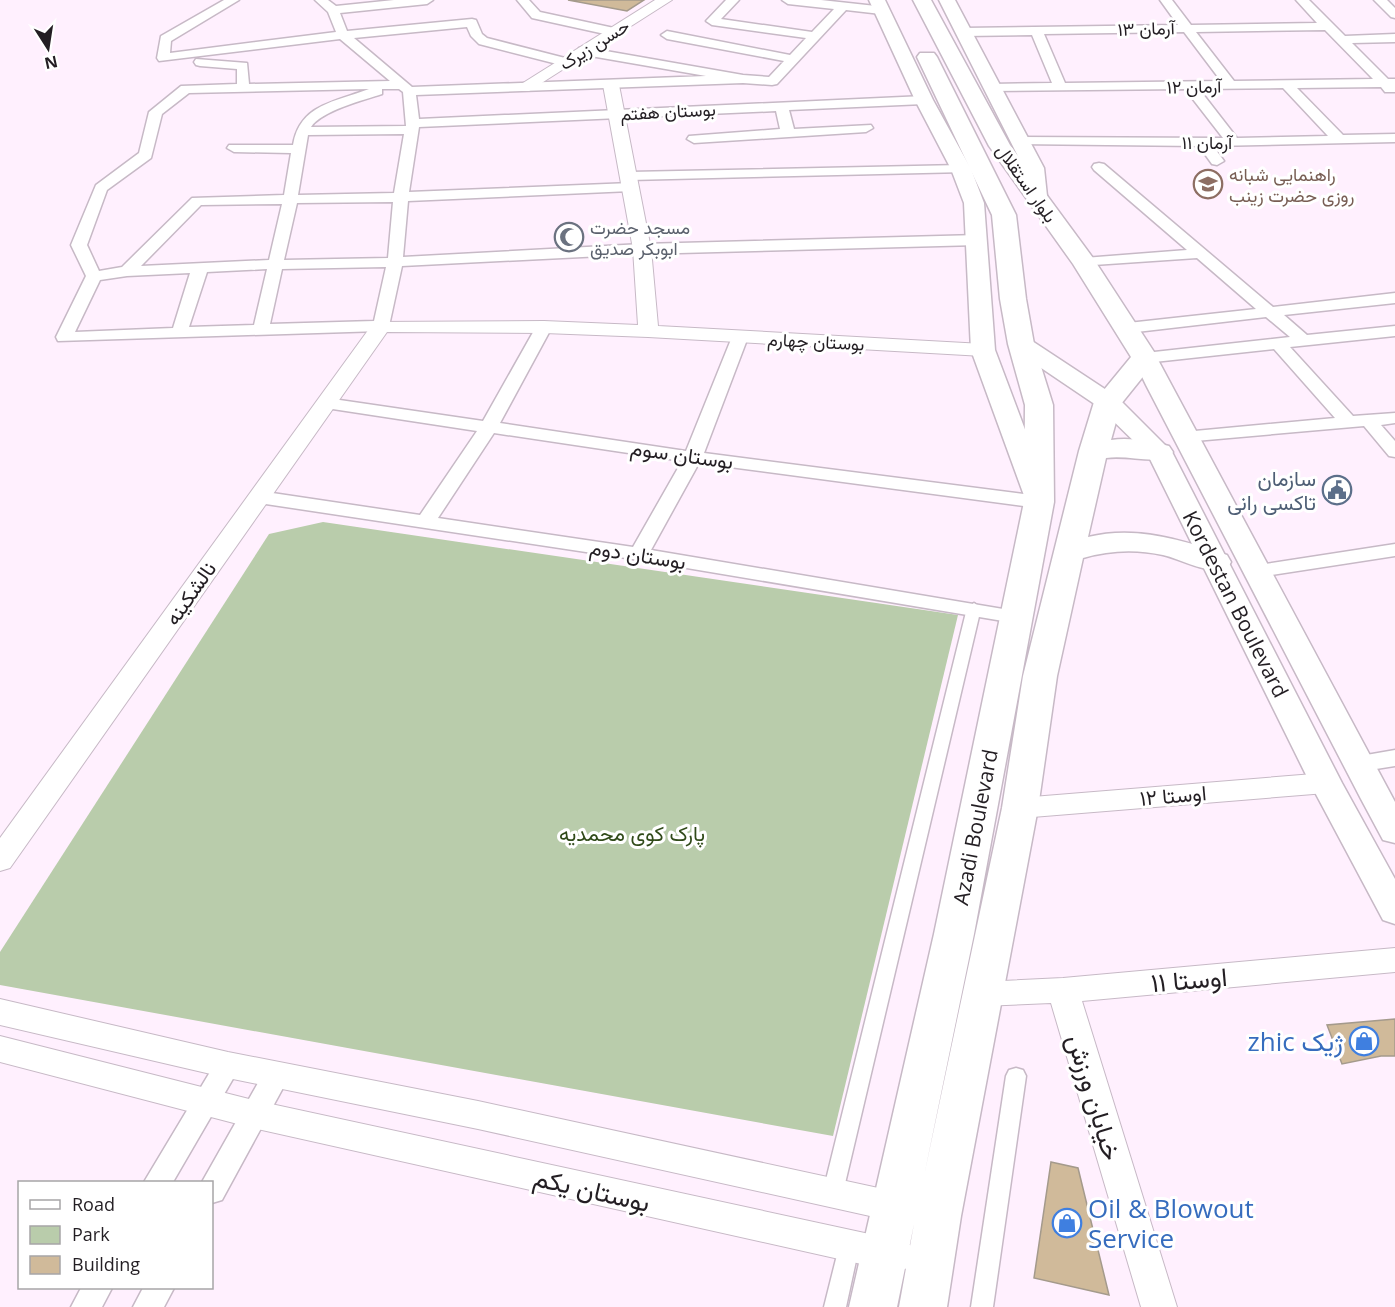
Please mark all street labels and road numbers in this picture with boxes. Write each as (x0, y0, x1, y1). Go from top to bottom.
street label: حسن زیرک (554, 13, 634, 75)
street label: آرمان ۱۳ (1117, 15, 1177, 41)
street label: آرمان ۱۲ (1166, 73, 1223, 98)
street label: بوستان هفتم (620, 97, 716, 126)
street label: آرمان ۱۱ (1182, 130, 1234, 154)
street label: بلوار استقلال (991, 139, 1063, 227)
street label: بوستان چهارم (767, 326, 865, 357)
street label: بوستان سوم (629, 433, 735, 476)
street label: Kordestan Boulevard (1177, 506, 1295, 702)
street label: بوستان دوم (588, 533, 688, 576)
street label: نالشکینه (158, 556, 222, 630)
street label: Azadi Boulevard (946, 747, 1004, 907)
street label: اوستا ۱۲ (1138, 778, 1208, 812)
street label: اوستا ۱۱ (1149, 958, 1229, 1000)
street label: خیابان ورزش (1059, 1030, 1131, 1164)
street label: بوستان یکم (530, 1158, 654, 1220)

